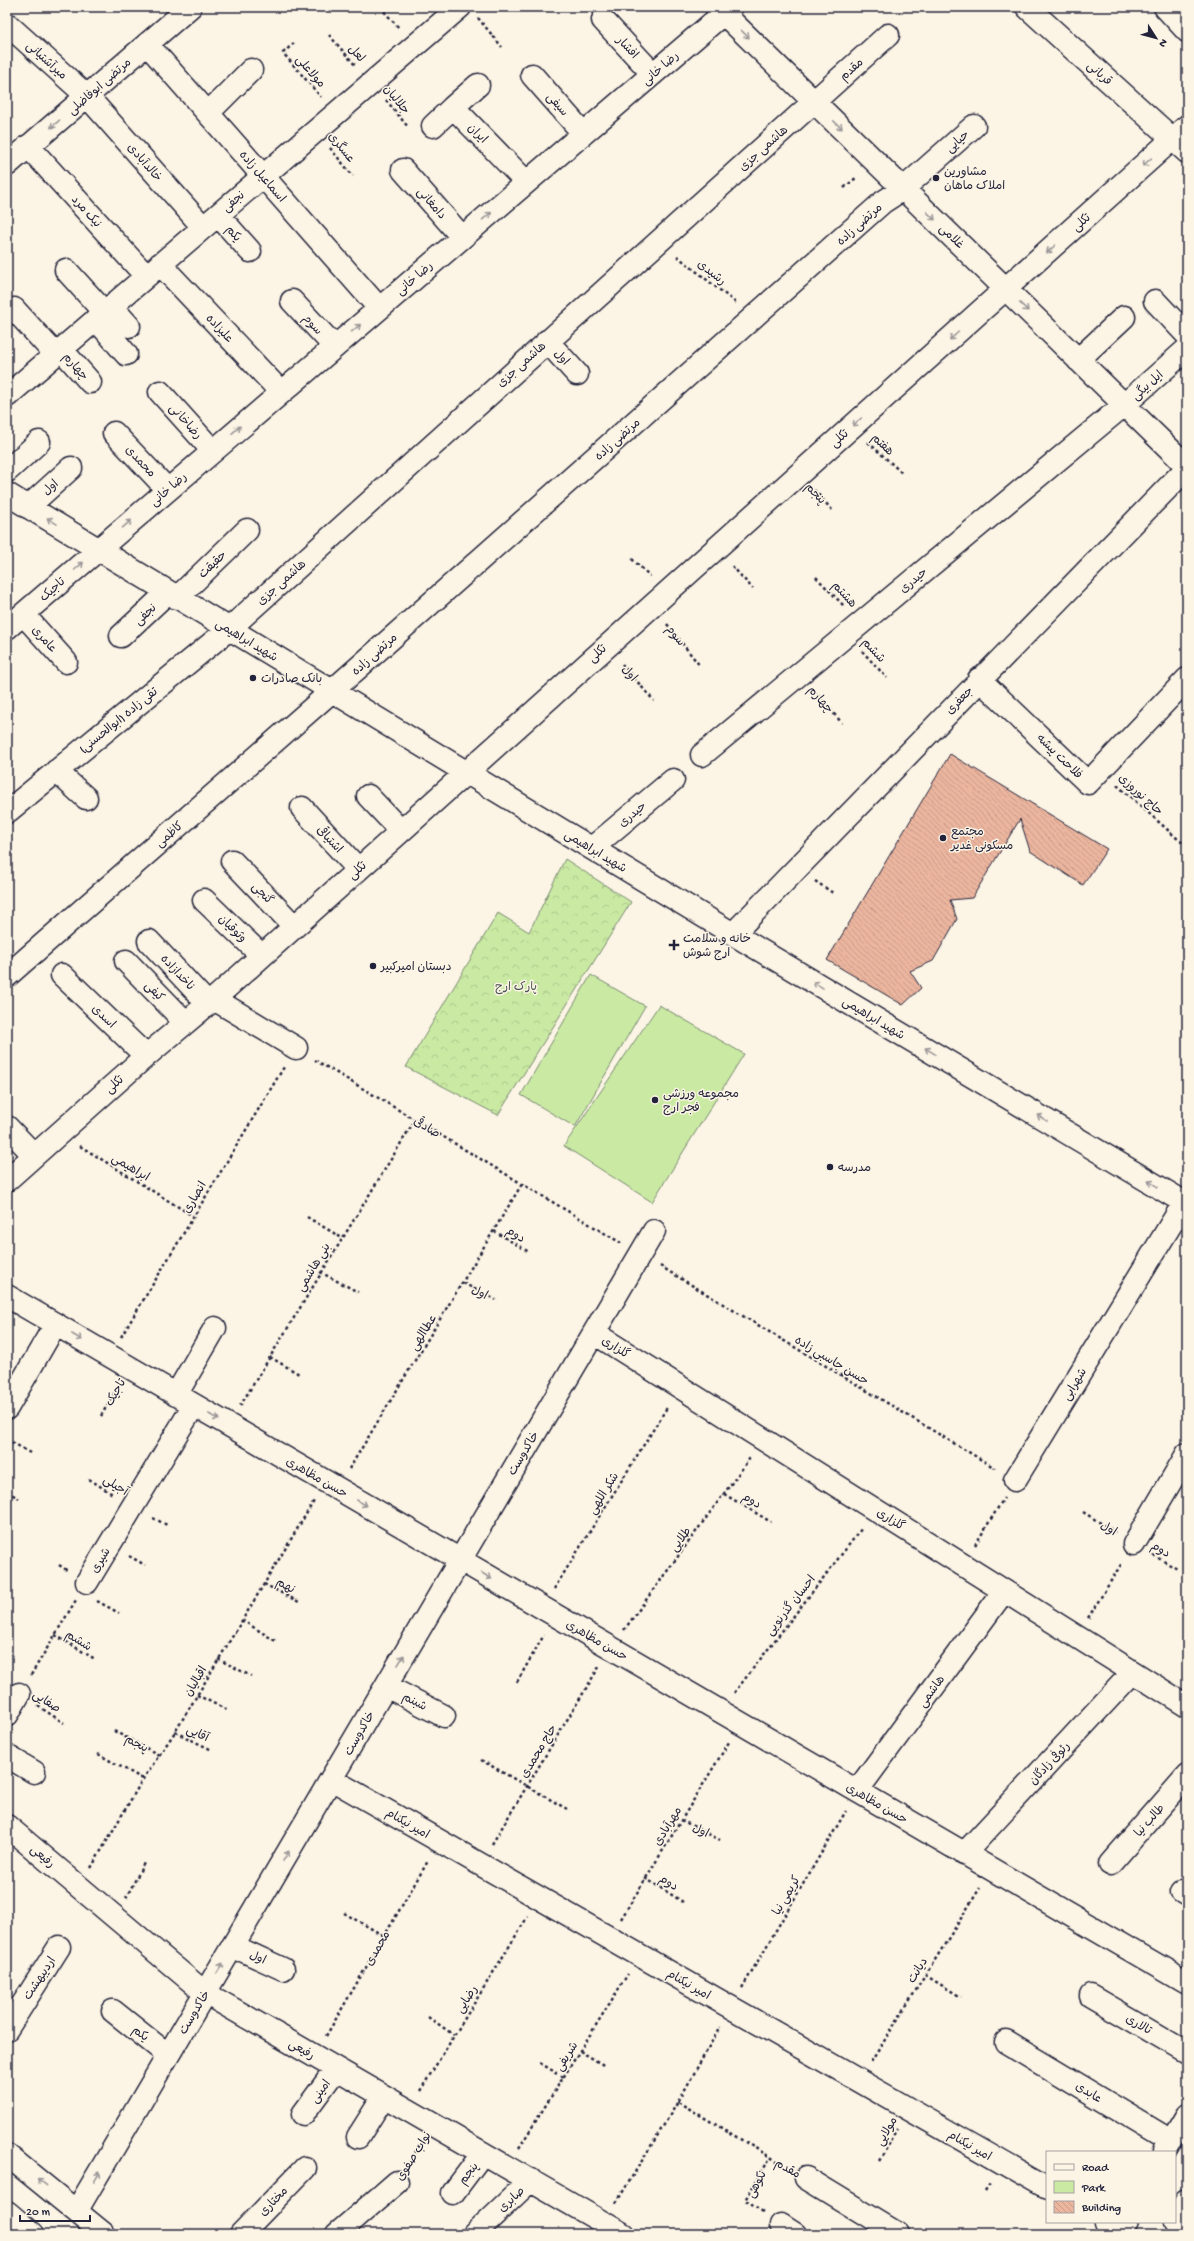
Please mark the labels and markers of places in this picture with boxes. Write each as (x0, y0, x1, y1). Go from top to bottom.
place label: مشاورین املاک ماهان (944, 166, 1005, 194)
marker: مشاورین املاک ماهان (931, 173, 941, 183)
place label: بانک صادرات (261, 672, 322, 687)
marker: بانک صادرات (248, 673, 258, 683)
place label: مجتمع مسکونی غدیر (950, 826, 1013, 854)
marker: مجتمع مسکونی غدیر (938, 833, 948, 843)
place label: خانه و سلامت ارج شوش (683, 932, 751, 961)
marker: خانه و سلامت ارج شوش (668, 939, 680, 951)
marker: دبستان امیرکبیر (368, 961, 378, 971)
place label: دبستان امیرکبیر (380, 961, 451, 975)
place label: مجموعه ورزشی فجر ارج (663, 1088, 739, 1116)
marker: مجموعه ورزشی فجر ارج (650, 1095, 660, 1105)
marker: مدرسه (825, 1162, 835, 1172)
place label: مدرسه (838, 1162, 871, 1176)

